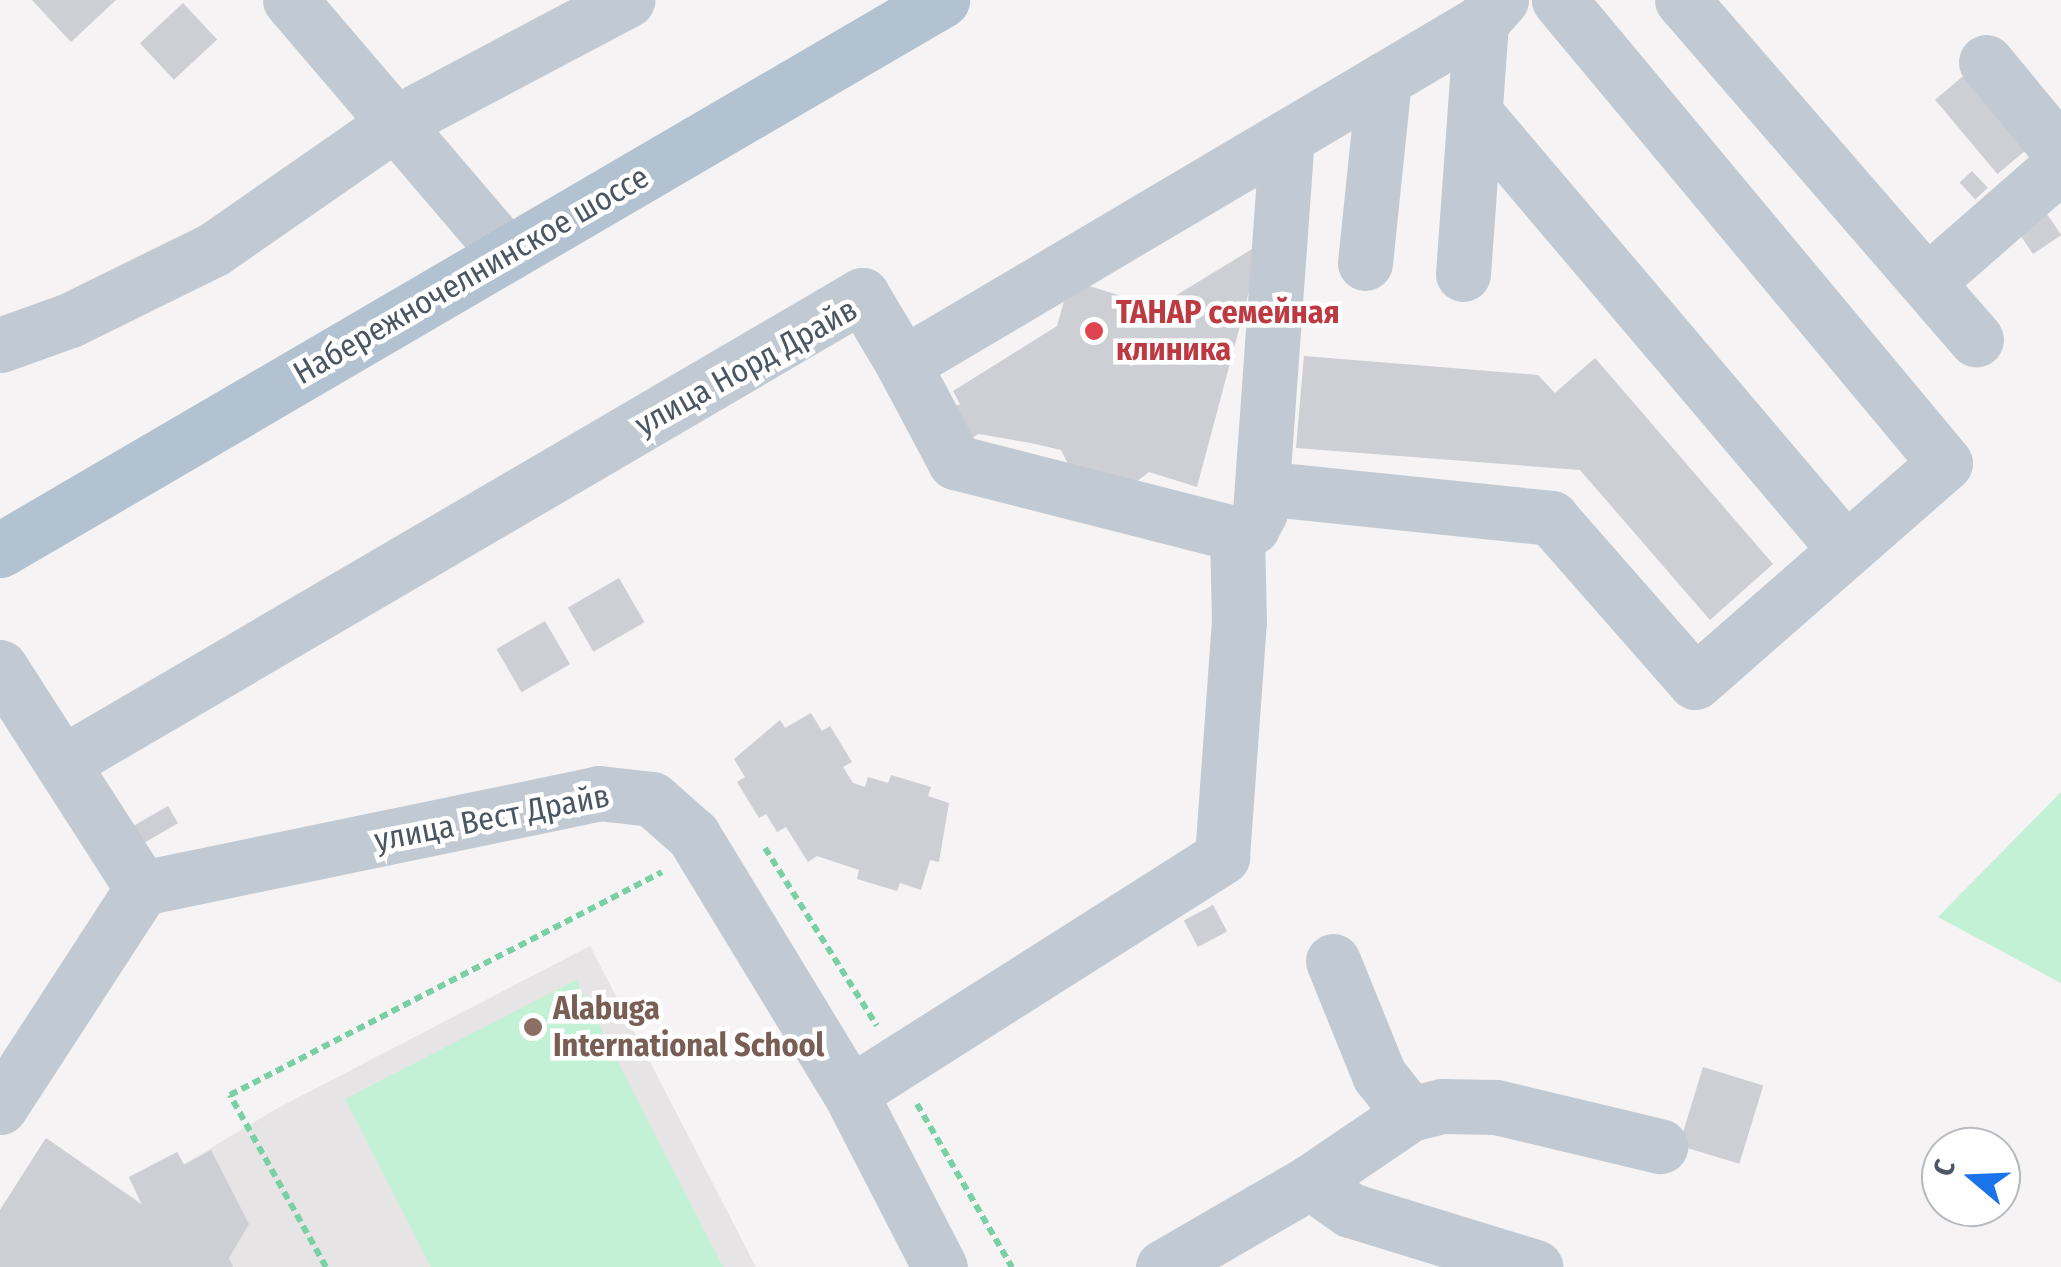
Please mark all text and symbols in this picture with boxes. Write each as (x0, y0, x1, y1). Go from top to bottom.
street label: Набережночелнинское шоссе (287, 157, 655, 393)
street label: улица Норд Драйв (628, 290, 864, 444)
place label: ТАНАР семейная клиника (1116, 294, 1340, 369)
marker: ТАНАР семейная клиника (1081, 318, 1107, 344)
street label: улица Вест Драйв (371, 776, 613, 860)
place label: Alabuga International School (553, 990, 824, 1065)
marker: Alabuga International School (522, 1016, 544, 1038)
north arrow (1921, 1127, 2021, 1227)
text: С (1926, 1155, 1962, 1180)

